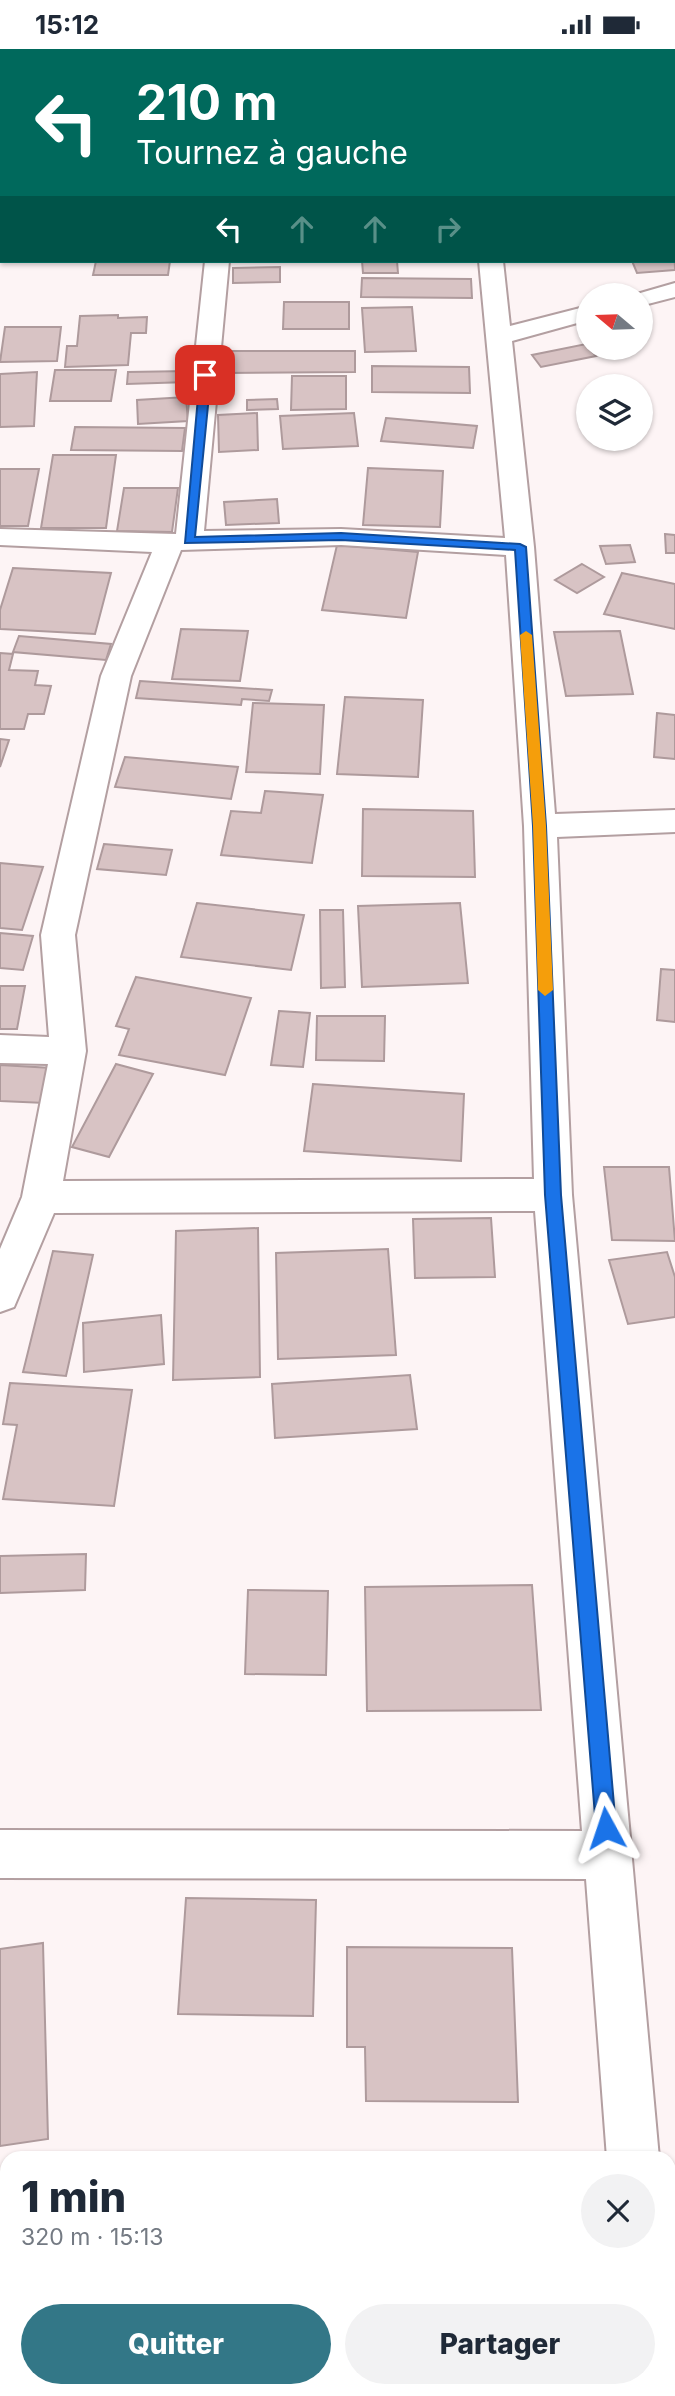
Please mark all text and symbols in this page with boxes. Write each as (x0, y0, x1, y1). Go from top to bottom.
text: 15:12 (35, 9, 99, 40)
text: 210 m (136, 73, 277, 132)
icon: left (21, 77, 112, 168)
text: Tournez à gauche (136, 133, 408, 172)
icon: left (210, 210, 248, 248)
icon: ahead (283, 210, 321, 248)
icon: ahead (356, 210, 394, 248)
icon: right (429, 210, 467, 248)
north arrow (576, 283, 653, 361)
map controls (576, 283, 653, 451)
pin (175, 345, 235, 405)
icon: arrive (186, 356, 224, 394)
button: layers (576, 374, 653, 451)
position arrow (569, 1791, 643, 1865)
text: 1 min (21, 2171, 126, 2222)
button: close (581, 2174, 655, 2248)
text: 320 m · 15:13 (21, 2223, 163, 2251)
button: Quitter (21, 2304, 331, 2384)
button: Partager (345, 2304, 655, 2384)

